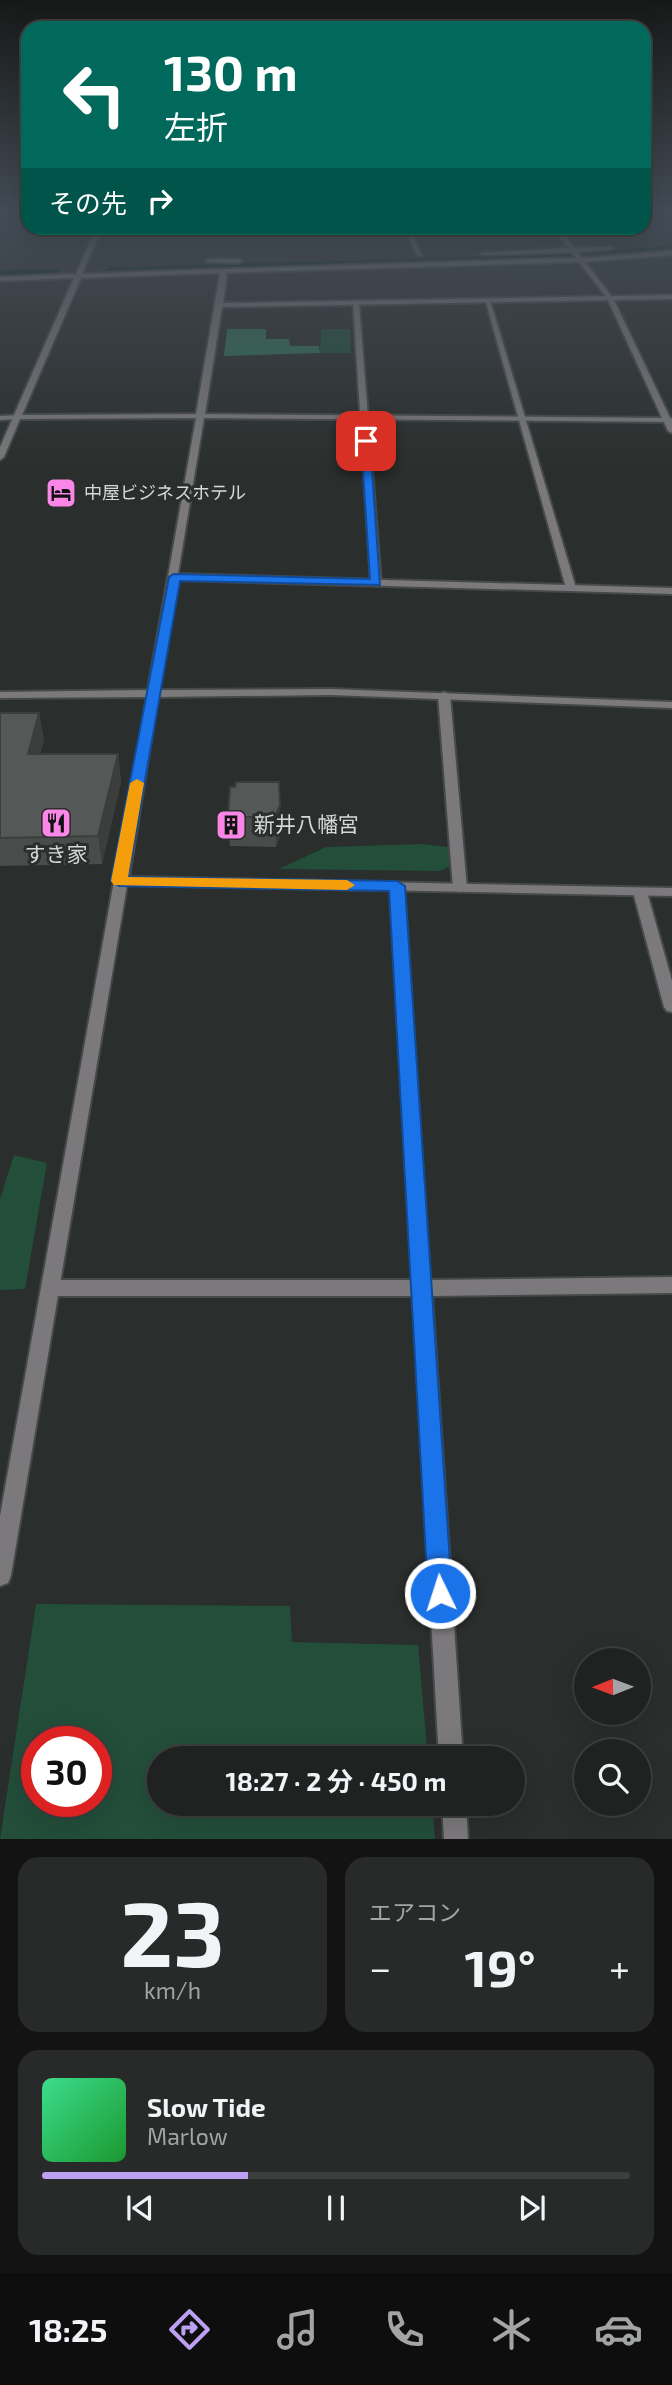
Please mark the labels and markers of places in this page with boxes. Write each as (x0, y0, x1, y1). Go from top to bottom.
pin (336, 411, 396, 471)
hotel icon: 中屋ビジネスホテル (44, 476, 78, 510)
place label: 中屋ビジネスホテル (84, 481, 246, 503)
restaurant icon: すき家 (39, 806, 73, 840)
building icon: 新井八幡宮 (214, 808, 248, 842)
place label: 新井八幡宮 (254, 811, 359, 836)
place label: すき家 (25, 841, 88, 866)

